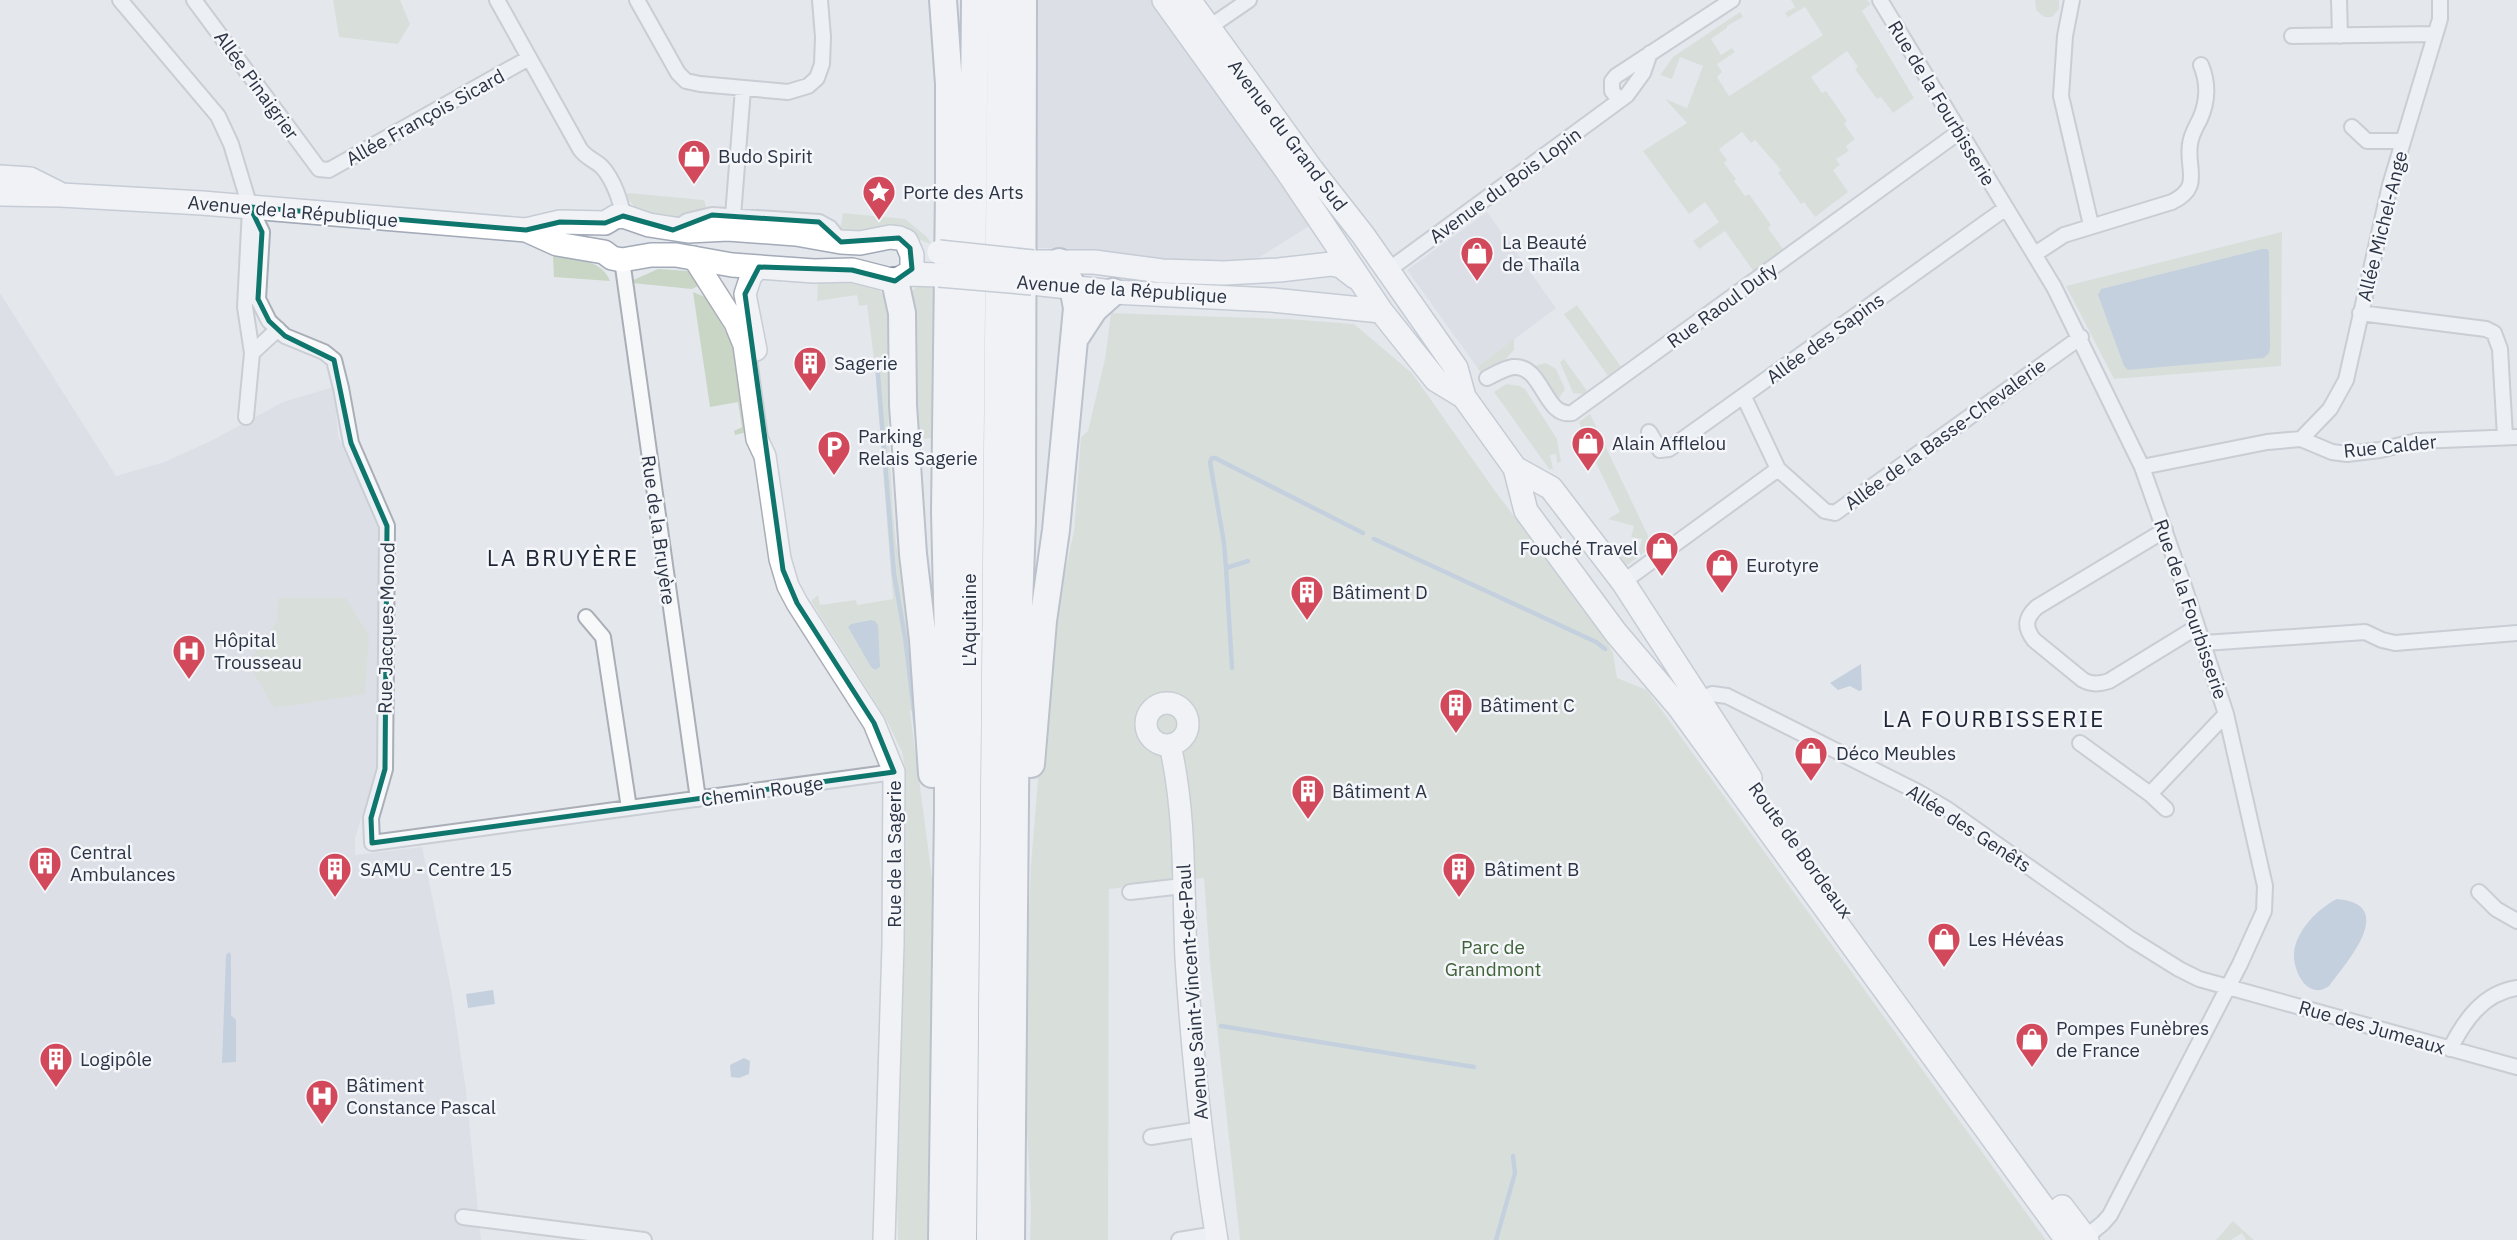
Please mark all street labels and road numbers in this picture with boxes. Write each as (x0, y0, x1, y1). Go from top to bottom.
street label: Rue de la Fourbisserie (1883, 16, 2001, 190)
street label: Allée Pinaigrier (209, 26, 305, 144)
street label: Avenue du Grand Sud (1223, 54, 1353, 216)
street label: Allée François Sicard (341, 63, 509, 171)
street label: Avenue du Bois Lopin (1424, 122, 1586, 248)
street label: Allée Michel-Ange (2352, 148, 2412, 304)
street label: Avenue de la République (187, 190, 399, 232)
street label: Rue Raoul Dufy (1662, 257, 1782, 353)
street label: Avenue de la République (1016, 270, 1228, 308)
street label: Allée des Sapins (1761, 287, 1889, 389)
street label: Allée de la Basse-Chevalerie (1840, 353, 2050, 515)
street label: Rue Calder (2342, 429, 2438, 463)
street label: Rue de la Bruyère (637, 454, 681, 606)
street label: Rue de la Fourbisserie (2149, 516, 2233, 702)
street label: Rue Jacques Monod (373, 542, 399, 714)
street label: L'Aquitaine (957, 573, 981, 667)
street label: Chemin Rouge (699, 771, 825, 811)
street label: Route de Bordeaux (1743, 777, 1859, 923)
street label: Allée des Genêts (1902, 779, 2036, 877)
street label: Rue de la Sagerie (882, 780, 906, 928)
street label: Avenue Saint-Vincent-de-Paul (1171, 863, 1213, 1121)
street label: Rue des Jumeaux (2296, 995, 2448, 1059)

